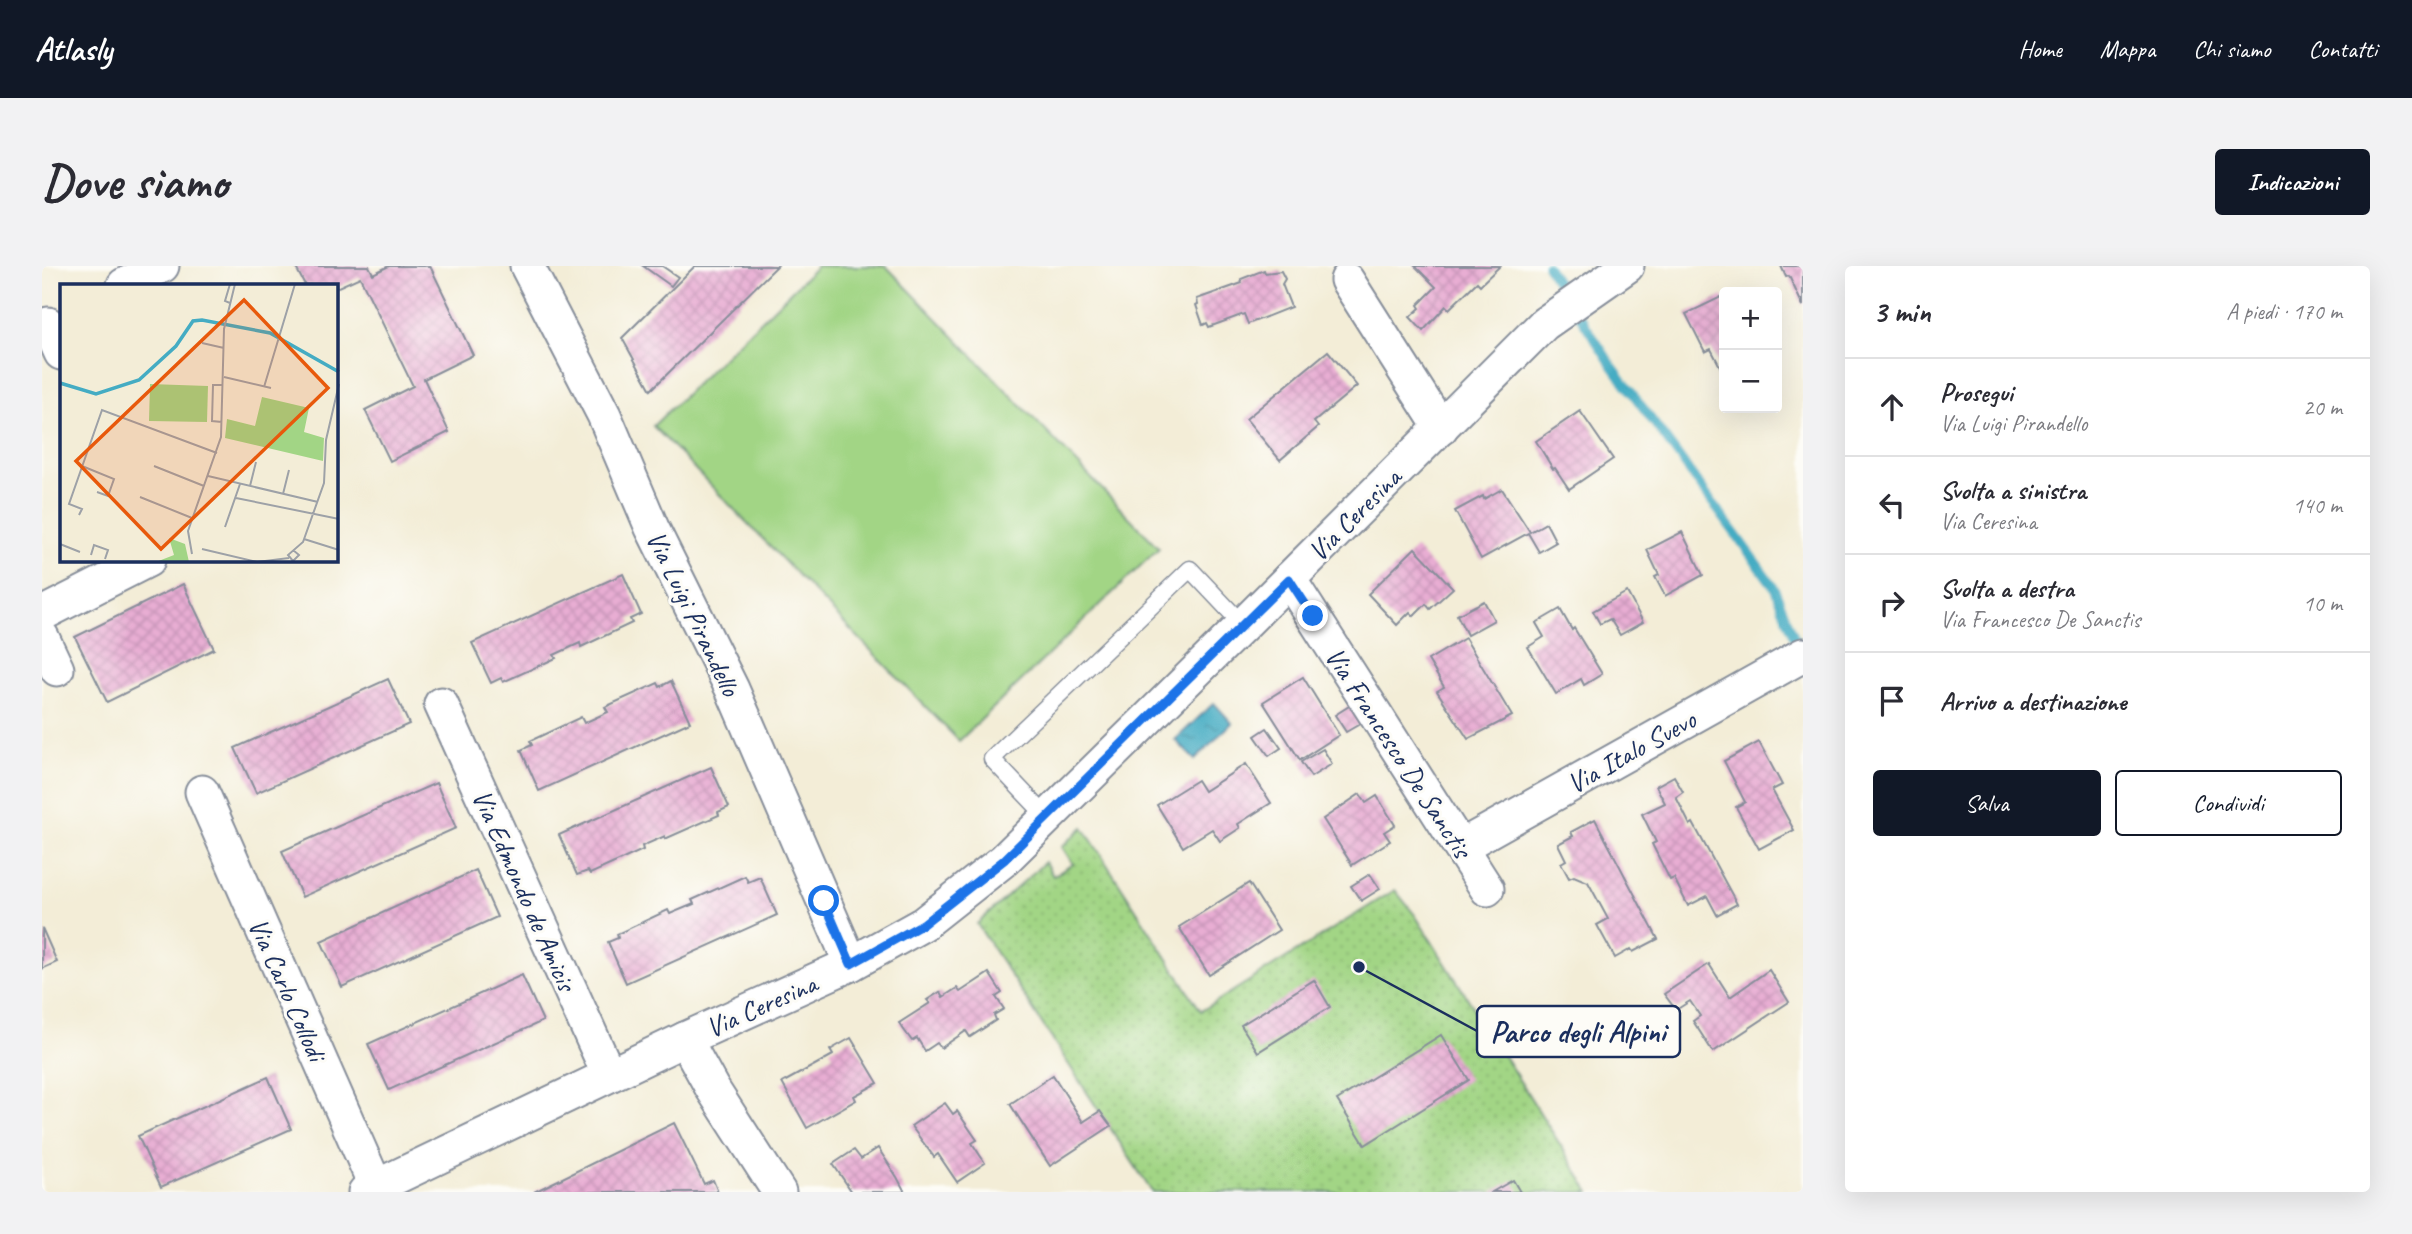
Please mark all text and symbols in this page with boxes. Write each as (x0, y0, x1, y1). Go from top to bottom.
text: Atlasly (35, 28, 112, 70)
text: Home (2018, 34, 2062, 64)
text: Mappa (2100, 34, 2155, 64)
text: Chi siamo (2193, 34, 2270, 64)
text: Contatti (2308, 34, 2377, 64)
button: Indicazioni (2215, 149, 2370, 215)
text: Dove siamo (42, 151, 228, 213)
inset map (60, 284, 338, 562)
map controls (1719, 287, 1782, 413)
button: + (1719, 287, 1782, 350)
text: 3 min (1873, 293, 1930, 331)
text: A piedi · 170 m (2226, 297, 2342, 326)
button: − (1719, 350, 1782, 413)
text: Prosegui (1940, 376, 2013, 409)
icon: ahead (1873, 388, 1911, 426)
text: 20 m (2303, 393, 2342, 422)
text: Via Luigi Pirandello (1940, 409, 2087, 438)
street label: Via Ceresina (1300, 459, 1410, 568)
text: Svolta a sinistra (1940, 474, 2086, 507)
icon: left (1873, 486, 1911, 524)
text: 140 m (2293, 491, 2342, 520)
text: Via Ceresina (1940, 507, 2037, 536)
street label: Via Luigi Pirandello (639, 525, 749, 703)
text: Svolta a destra (1940, 572, 2074, 605)
icon: right (1873, 584, 1911, 622)
text: 10 m (2303, 589, 2342, 618)
route end (1297, 600, 1328, 631)
text: Via Francesco De Sanctis (1940, 605, 2140, 634)
street label: Via Francesco De Sanctis (1317, 640, 1481, 866)
icon: arrive (1873, 682, 1911, 720)
text: Arrivo a destinazione (1940, 685, 2126, 718)
street label: Via Italo Svevo (1561, 701, 1704, 801)
button: Salva (1873, 770, 2101, 836)
button: Condividi (2115, 770, 2342, 836)
street label: Via Edmondo de Amicis (464, 784, 586, 999)
route start (808, 885, 839, 916)
street label: Via Carlo Collodi (241, 912, 336, 1069)
street label: Via Ceresina (700, 965, 824, 1045)
callout: Parco degli Alpini (1477, 1006, 1680, 1057)
text: Parco degli Alpini (1491, 1013, 1670, 1051)

